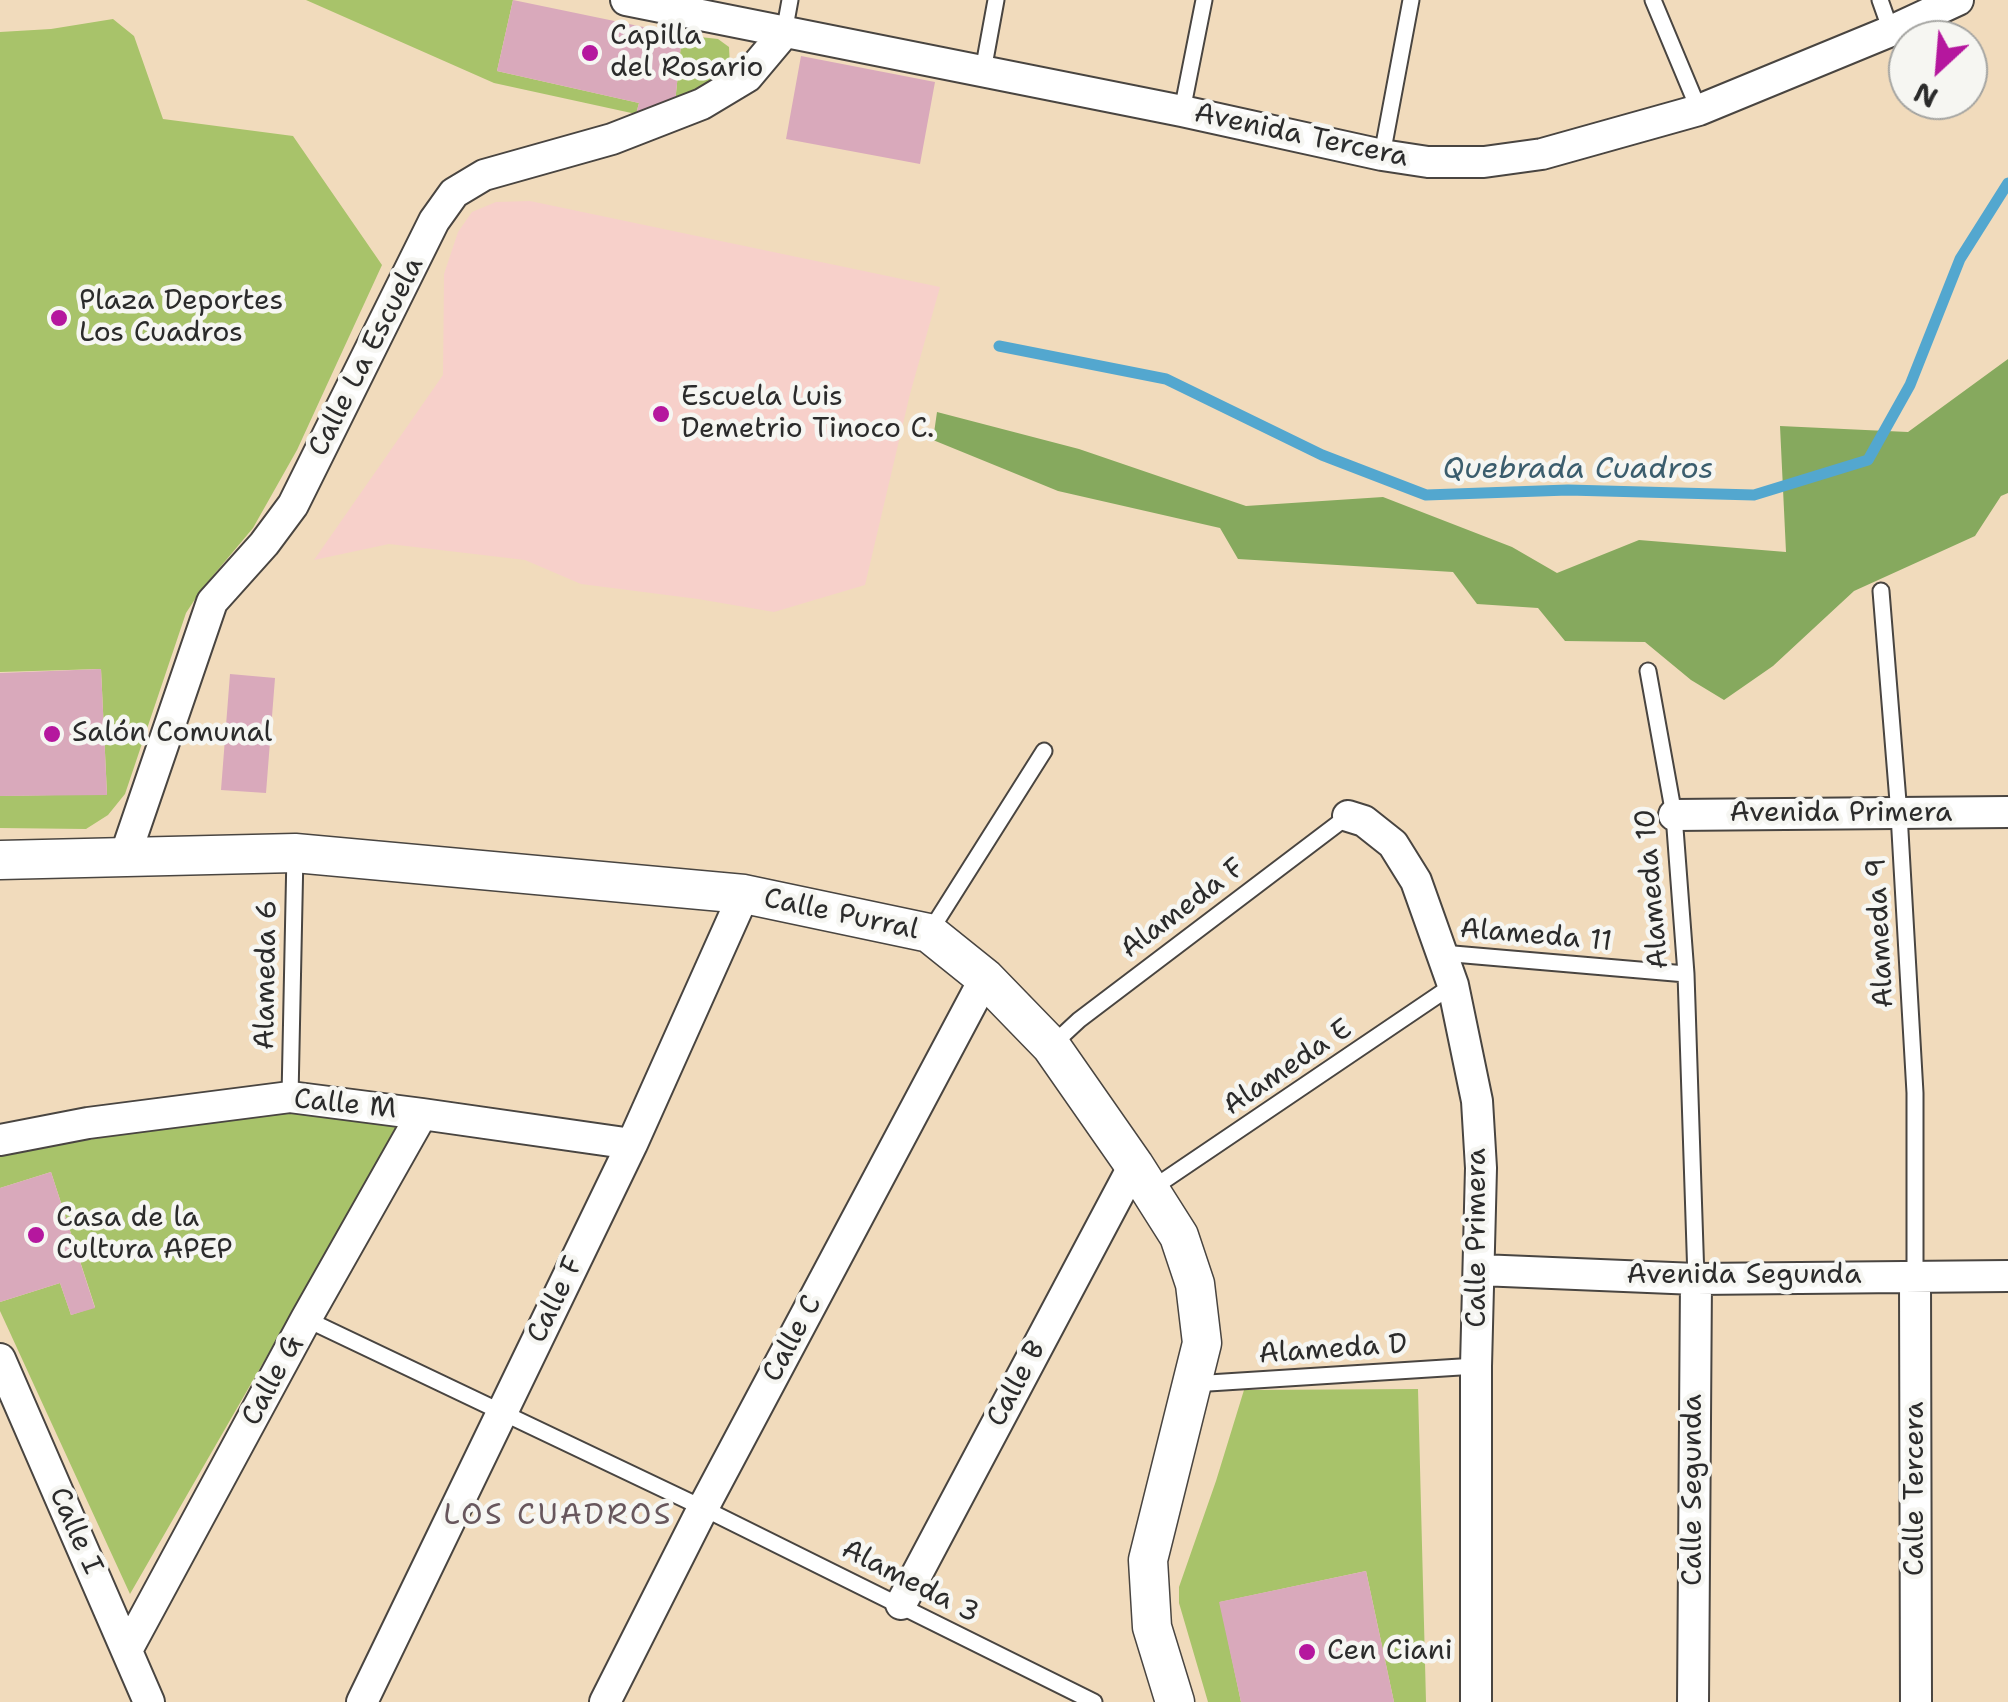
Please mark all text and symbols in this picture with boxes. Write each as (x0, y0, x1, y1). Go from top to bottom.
place label: Capilla del Rosario (610, 20, 763, 86)
north arrow (1888, 20, 1988, 120)
marker: Capilla del Rosario (579, 42, 601, 64)
text: N (1907, 73, 1944, 117)
street label: Avenida Tercera (1191, 97, 1411, 175)
street label: Calle La Escuela (302, 252, 432, 462)
place label: Plaza Deportes Los Cuadros (79, 285, 283, 351)
marker: Plaza Deportes Los Cuadros (48, 307, 70, 329)
place label: Escuela Luis Demetrio Tinoco C. (681, 381, 934, 447)
marker: Escuela Luis Demetrio Tinoco C. (650, 403, 672, 425)
water label: Quebrada Cuadros (1442, 452, 1714, 488)
place label: Salón Comunal (72, 717, 272, 751)
marker: Salón Comunal (41, 723, 63, 745)
street label: Avenida Primera (1730, 797, 1952, 831)
street label: Alameda 10 (1629, 807, 1677, 971)
street label: Alameda F (1115, 852, 1251, 966)
street label: Alameda 9 (1860, 857, 1902, 1009)
street label: Calle Purral (760, 882, 922, 948)
street label: Alameda 6 (249, 900, 285, 1050)
street label: Alameda 11 (1458, 913, 1614, 959)
street label: Alameda E (1217, 1013, 1359, 1123)
street label: Calle M (292, 1083, 398, 1127)
street label: Calle Primera (1461, 1148, 1495, 1328)
place label: Casa de la Cultura APEP (56, 1202, 232, 1268)
marker: Casa de la Cultura APEP (25, 1224, 47, 1246)
street label: Calle F (521, 1251, 591, 1349)
street label: Avenida Segunda (1626, 1259, 1862, 1293)
street label: Calle C (756, 1290, 830, 1388)
street label: Alameda D (1258, 1328, 1408, 1372)
street label: Calle G (235, 1330, 311, 1432)
street label: Calle B (980, 1335, 1054, 1433)
street label: Calle Segunda (1677, 1394, 1711, 1586)
street label: Calle Tercera (1899, 1402, 1933, 1576)
street label: Calle I (41, 1482, 109, 1580)
district label: LOS CUADROS (443, 1498, 673, 1534)
street label: Alameda 3 (836, 1533, 984, 1631)
place label: Cen Ciani (1327, 1635, 1453, 1669)
marker: Cen Ciani (1296, 1641, 1318, 1663)

